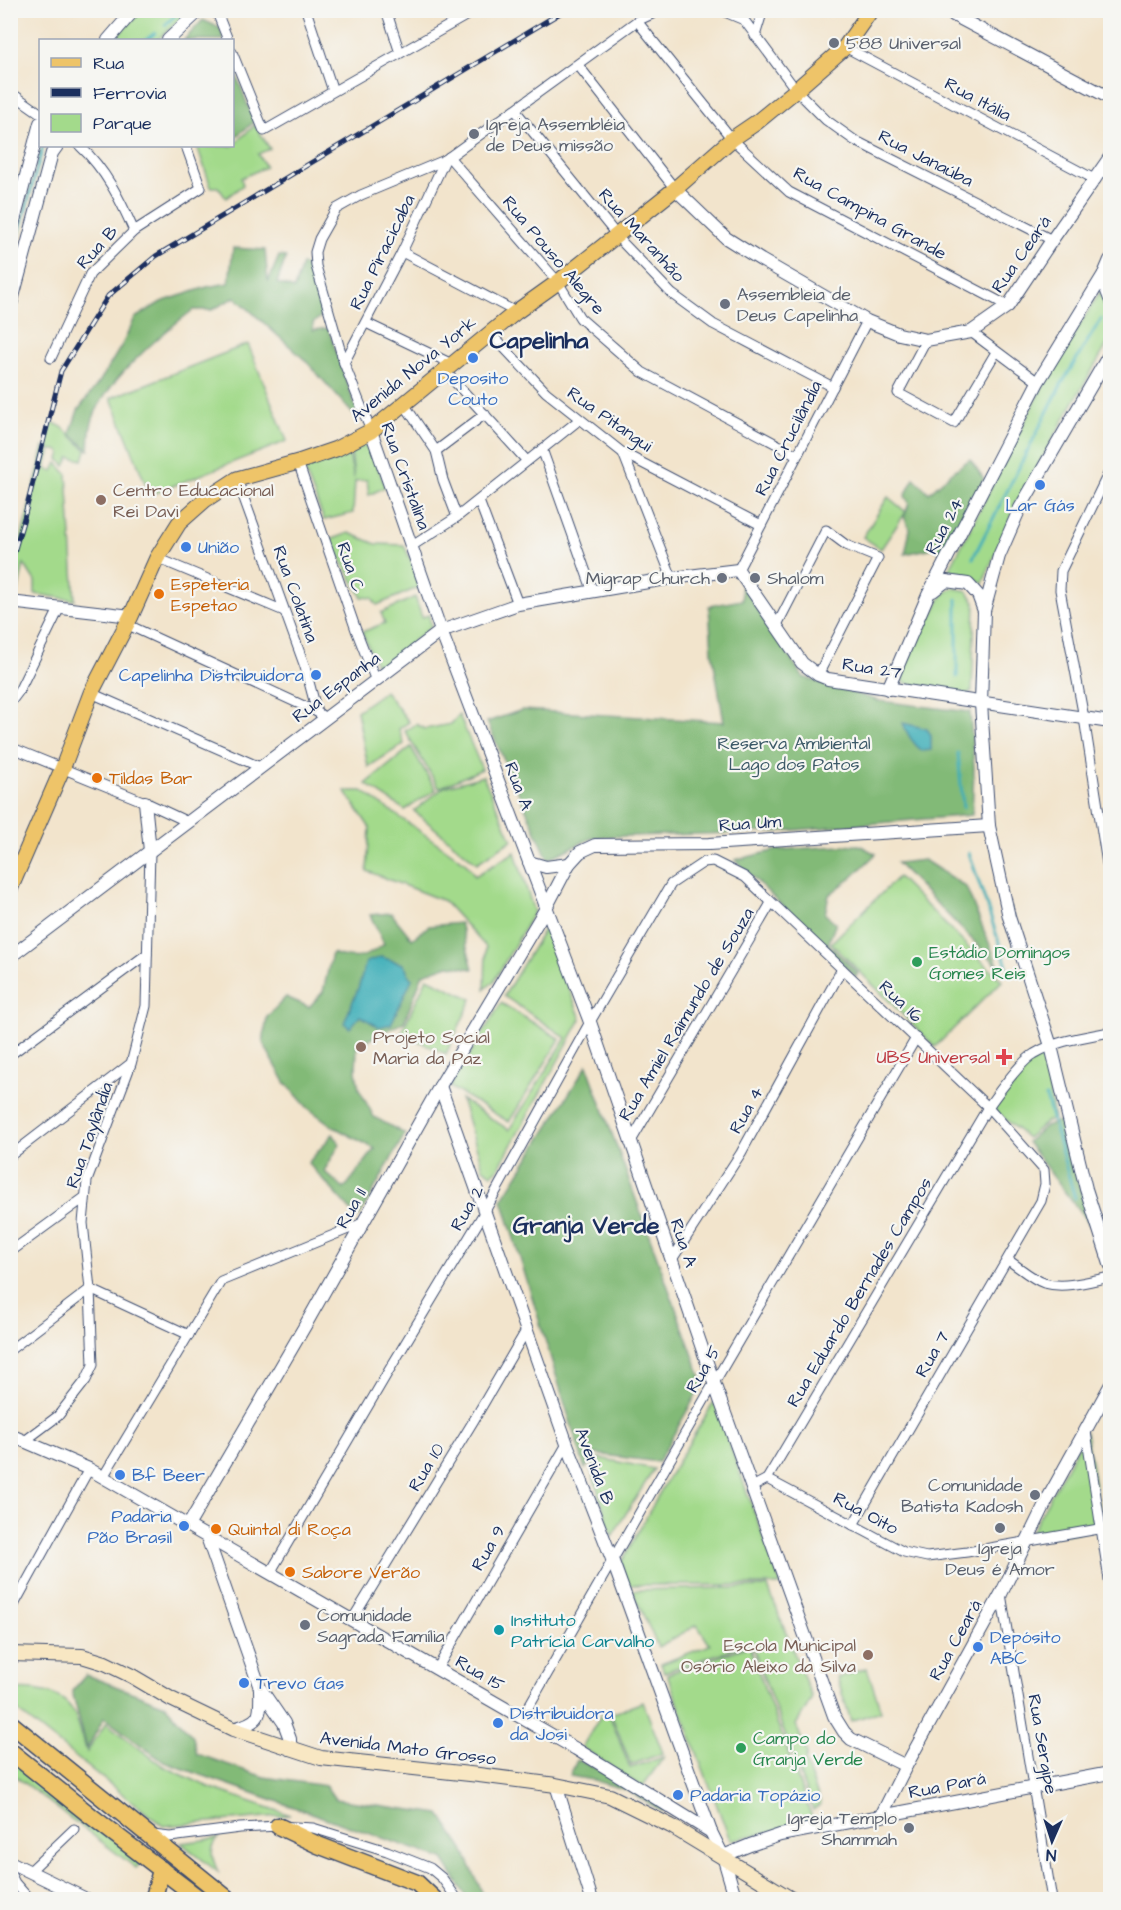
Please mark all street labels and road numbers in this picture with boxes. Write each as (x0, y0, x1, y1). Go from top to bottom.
street label: Rua Itália (940, 71, 1016, 127)
street label: Rua Janaúba (874, 124, 978, 193)
street label: Rua Campina Grande (789, 161, 951, 266)
street label: Rua Maranhão (593, 183, 691, 288)
street label: Rua Piracicaba (344, 190, 421, 314)
street label: Rua Pouso Alegre (496, 190, 611, 321)
street label: Rua Ceará (986, 211, 1057, 298)
street label: Rua B (71, 220, 124, 275)
street label: Avenida Nova York (345, 311, 482, 428)
street label: Rua Crucilândia (749, 376, 828, 500)
street label: Rua Pitangui (561, 381, 658, 459)
street label: Rua Cristalina (374, 419, 437, 534)
street label: Rua 24 (919, 493, 970, 559)
street label: Rua C (330, 539, 371, 596)
street label: Rua Colatina (266, 542, 325, 646)
street label: Rua Espanha (287, 646, 385, 729)
street label: Rua 27 (840, 651, 903, 686)
street label: Rua A (498, 758, 539, 814)
street label: Rua Um (718, 809, 782, 838)
street label: Rua Amiel Raimundo de Souza (613, 903, 760, 1126)
street label: Rua 16 (873, 975, 928, 1028)
street label: Rua Taylândia (60, 1079, 120, 1192)
street label: Rua 4 (723, 1082, 770, 1138)
street label: Rua Eduardo Bernades Campos (781, 1173, 938, 1412)
street label: Rua 2 (444, 1180, 491, 1236)
street label: Rua 11 (330, 1183, 373, 1233)
street label: Rua A (664, 1216, 704, 1271)
street label: Rua 7 (909, 1327, 956, 1382)
street label: Rua 5 (680, 1341, 727, 1398)
street label: Avenida B (568, 1424, 621, 1509)
street label: Rua 10 (402, 1439, 451, 1496)
street label: Rua Oito (829, 1486, 903, 1541)
street label: Rua 9 (465, 1521, 511, 1576)
street label: Rua Ceará (923, 1595, 988, 1685)
street label: Rua 15 (450, 1649, 509, 1698)
street label: Rua Sergipe (1020, 1692, 1064, 1797)
street label: Avenida Mato Grosso (318, 1725, 497, 1772)
street label: Rua Pará (906, 1766, 988, 1805)

